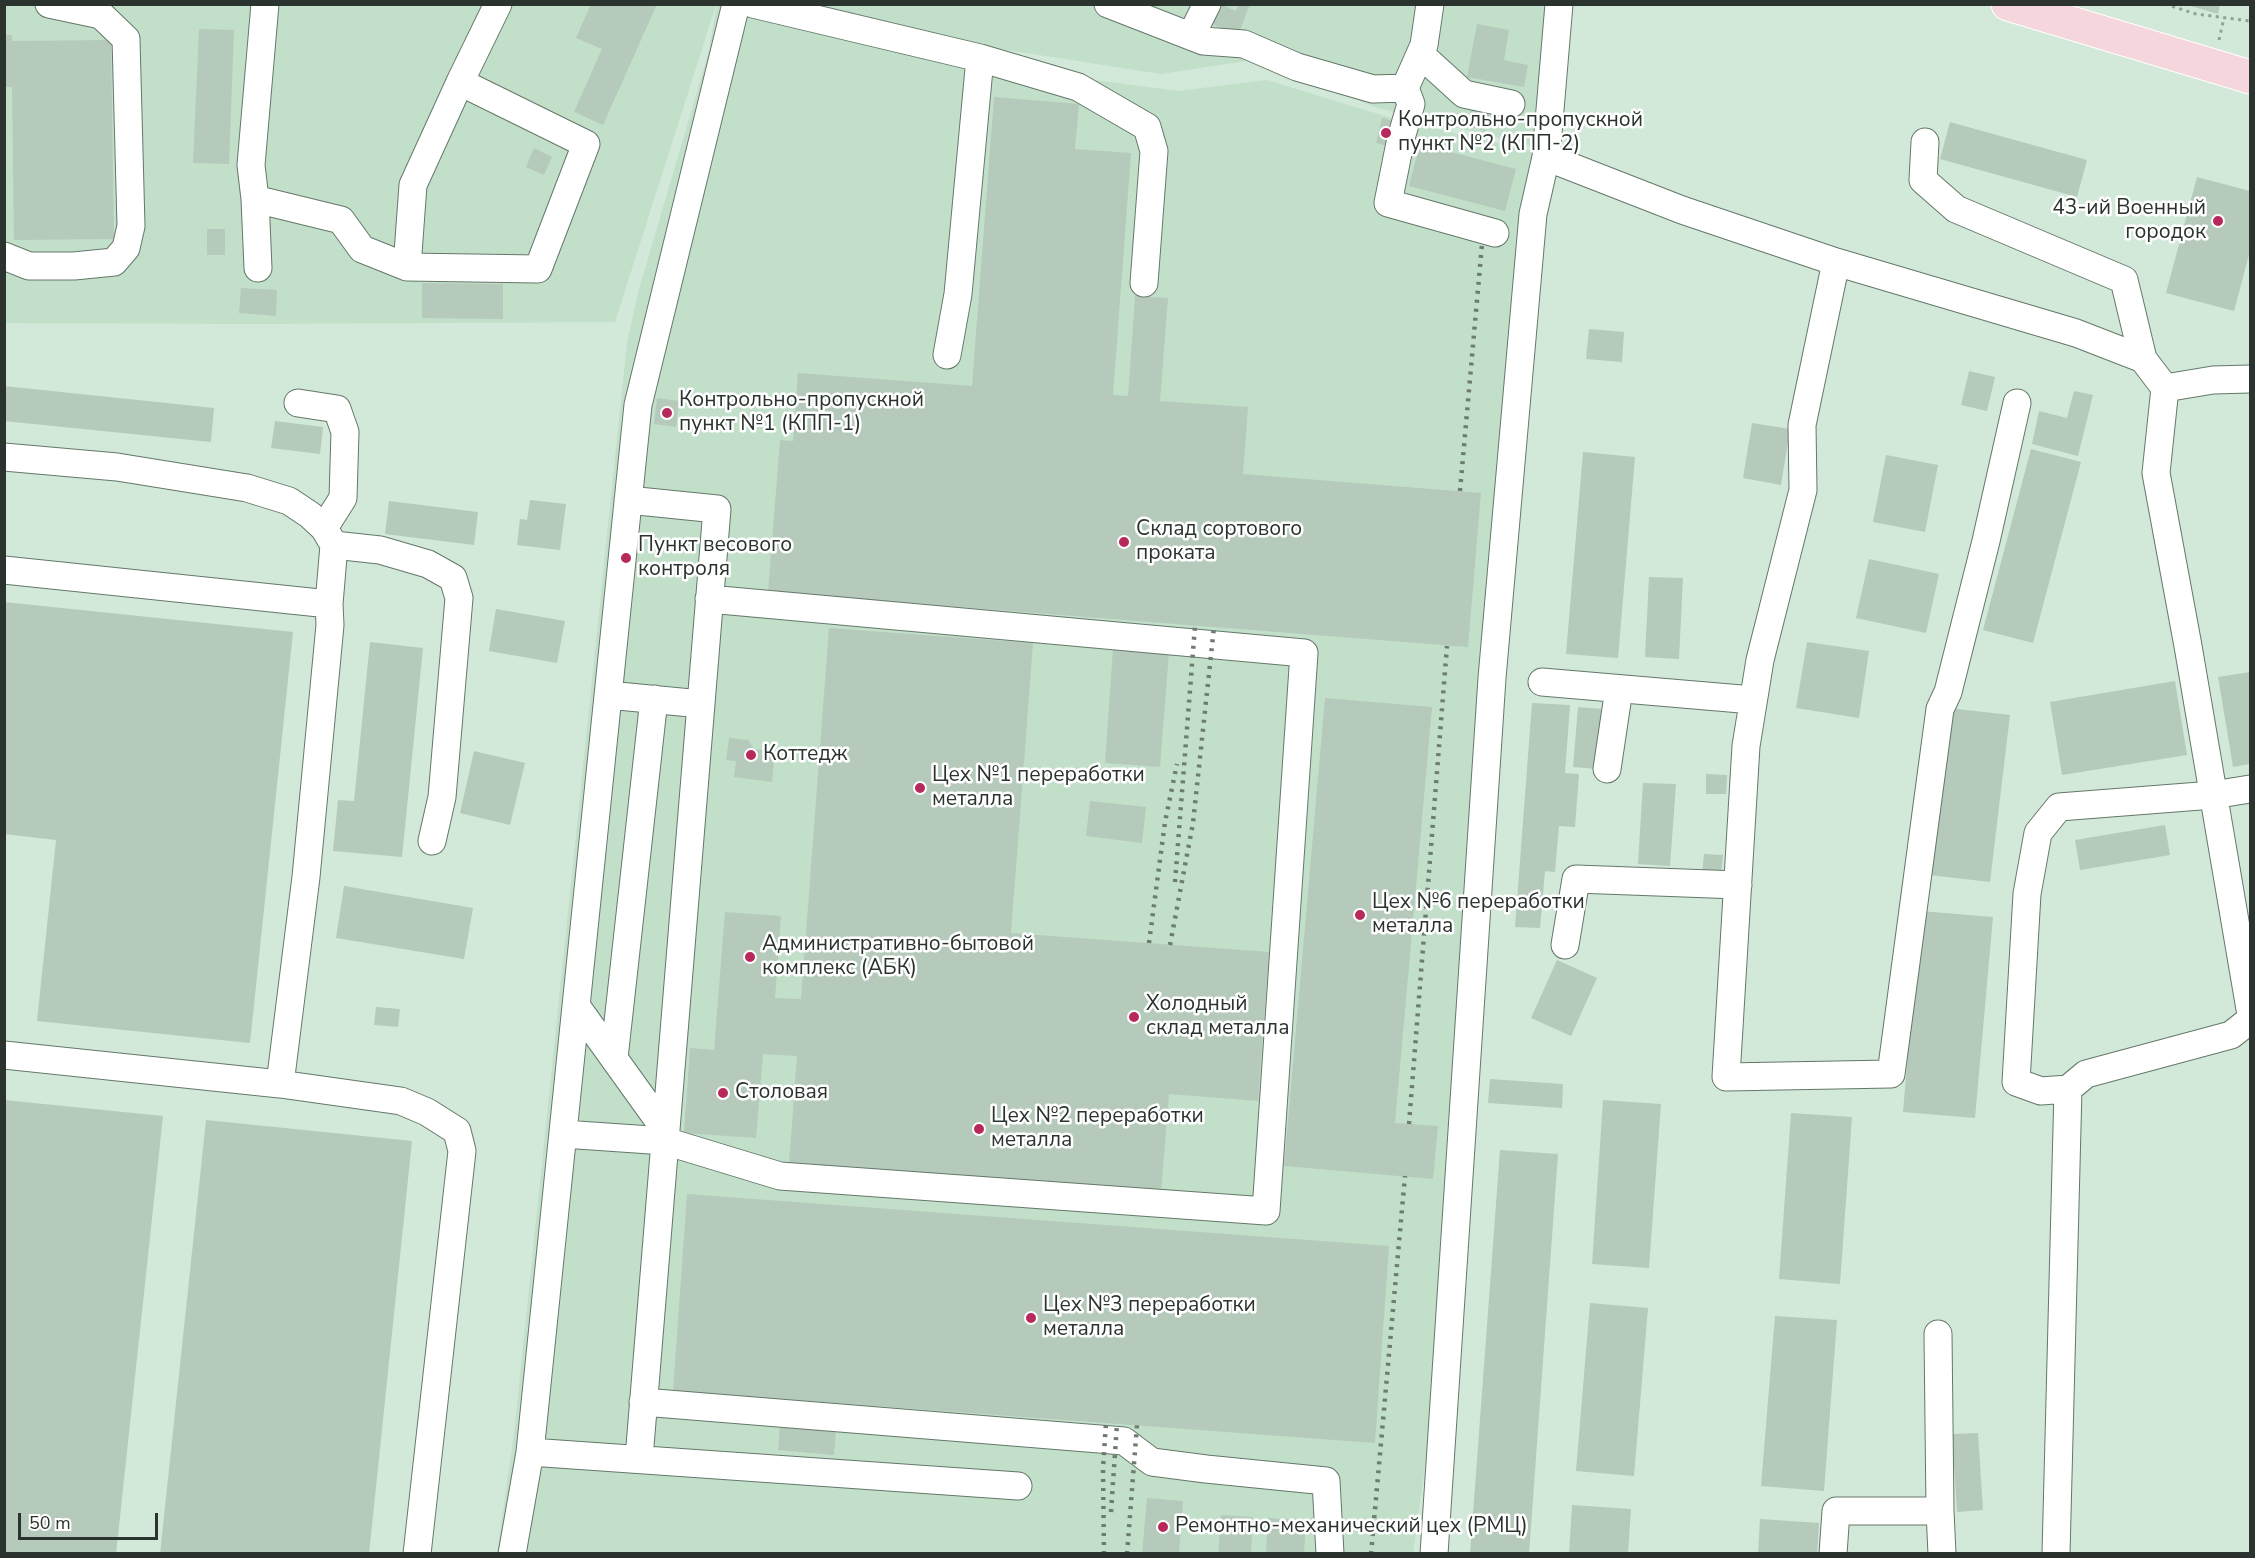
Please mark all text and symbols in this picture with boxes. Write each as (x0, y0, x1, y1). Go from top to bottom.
place label: Контрольно-пропускной пункт №2 (КПП-2) (1398, 108, 1643, 158)
marker: Контрольно-пропускной пункт №2 (КПП-2) (1379, 126, 1393, 140)
place label: 43-ий Военный городок (2052, 196, 2206, 246)
marker: 43-ий Военный городок (2211, 214, 2225, 228)
place label: Контрольно-пропускной пункт №1 (КПП-1) (679, 388, 924, 438)
marker: Контрольно-пропускной пункт №1 (КПП-1) (660, 406, 674, 420)
place label: Склад сортового проката (1136, 517, 1302, 567)
place label: Пункт весового контроля (638, 533, 792, 583)
marker: Склад сортового проката (1117, 535, 1131, 549)
marker: Пункт весового контроля (619, 551, 633, 565)
place label: Коттедж (763, 742, 847, 768)
marker: Коттедж (744, 748, 758, 762)
place label: Цех №1 переработки металла (932, 763, 1145, 813)
marker: Цех №1 переработки металла (913, 781, 927, 795)
place label: Цех №6 переработки металла (1372, 890, 1585, 940)
marker: Цех №6 переработки металла (1353, 908, 1367, 922)
place label: Административно-бытовой комплекс (АБК) (762, 932, 1034, 982)
marker: Административно-бытовой комплекс (АБК) (743, 950, 757, 964)
place label: Холодный склад металла (1146, 992, 1289, 1042)
marker: Холодный склад металла (1127, 1010, 1141, 1024)
place label: Столовая (735, 1080, 828, 1106)
marker: Столовая (716, 1086, 730, 1100)
place label: Цех №2 переработки металла (991, 1104, 1204, 1154)
marker: Цех №2 переработки металла (972, 1122, 986, 1136)
place label: Цех №3 переработки металла (1043, 1293, 1256, 1343)
marker: Цех №3 переработки металла (1024, 1311, 1038, 1325)
scale bar (21, 1501, 160, 1539)
text: 50 m (29, 1511, 71, 1535)
place label: Ремонтно-механический цех (РМЦ) (1175, 1514, 1528, 1540)
marker: Ремонтно-механический цех (РМЦ) (1156, 1520, 1170, 1534)

